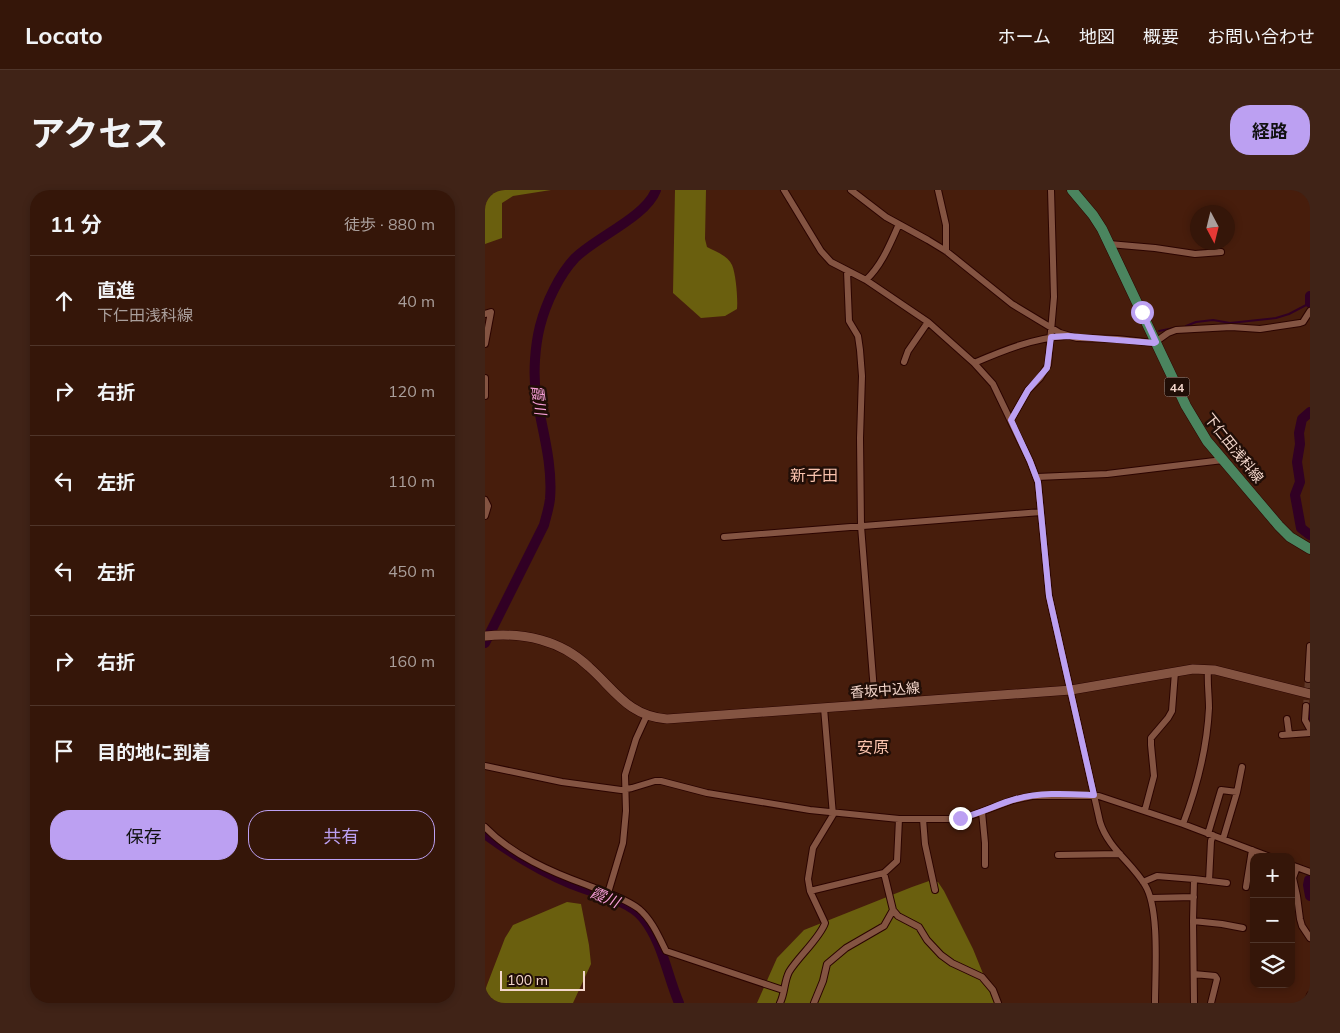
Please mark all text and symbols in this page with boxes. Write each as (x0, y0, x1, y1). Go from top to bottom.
text: Locato (25, 20, 103, 50)
text: ホーム (998, 25, 1051, 48)
text: 地図 (1079, 25, 1115, 48)
text: 概要 (1143, 25, 1179, 48)
text: お問い合わせ (1207, 25, 1315, 48)
button: 経路 (1230, 105, 1310, 155)
text: アクセス (30, 111, 168, 155)
north arrow (1190, 205, 1235, 250)
text: 11 分 (50, 211, 102, 237)
text: 徒歩 · 880 m (344, 214, 435, 234)
text: 直進 (97, 278, 135, 302)
icon: ahead (50, 287, 78, 315)
text: 40 m (398, 291, 435, 311)
route start (1131, 301, 1154, 324)
text: 下仁田浅科線 (97, 305, 193, 325)
icon: right (50, 377, 78, 405)
road number: 44 (1165, 378, 1189, 396)
text: 右折 (97, 380, 135, 404)
text: 120 m (388, 381, 435, 401)
water label: 霞川 (528, 384, 551, 418)
street label: 下仁田浅科線 (1201, 410, 1267, 486)
district label: 新子田 (790, 465, 838, 485)
icon: left (50, 467, 78, 495)
text: 左折 (97, 470, 135, 494)
text: 110 m (388, 471, 435, 491)
icon: left (50, 557, 78, 585)
text: 左折 (97, 560, 135, 584)
text: 450 m (388, 561, 435, 581)
icon: right (50, 647, 78, 675)
text: 右折 (97, 650, 135, 674)
text: 160 m (388, 651, 435, 671)
street label: 香坂中込線 (849, 679, 921, 701)
icon: arrive (50, 737, 78, 765)
district label: 安原 (857, 737, 889, 757)
text: 目的地に到着 (97, 740, 211, 764)
route end (949, 807, 972, 830)
button: 保存 (50, 810, 238, 860)
button: 共有 (248, 810, 435, 860)
map controls (1250, 853, 1295, 988)
button: + (1250, 853, 1295, 898)
water label: 霞川 (587, 882, 624, 912)
button: − (1250, 898, 1295, 943)
button: layers (1250, 943, 1295, 988)
scale bar (500, 968, 585, 991)
text: 100 m (507, 971, 548, 989)

